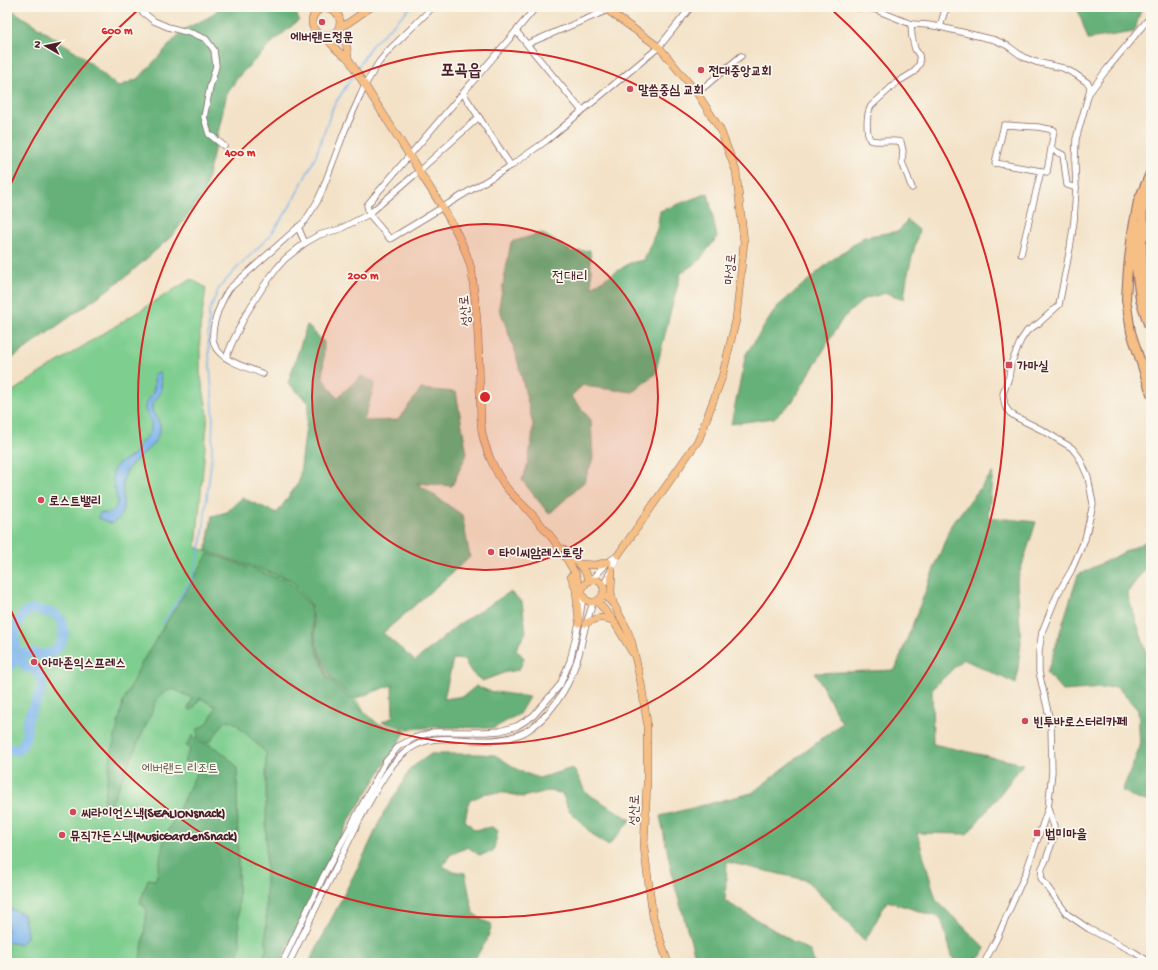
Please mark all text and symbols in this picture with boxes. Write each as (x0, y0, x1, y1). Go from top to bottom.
marker: 에버랜드정문 (317, 17, 327, 27)
text: 600 m (101, 25, 133, 39)
north arrow (26, 26, 66, 66)
place label: 에버랜드정문 (291, 31, 353, 46)
text: N (32, 40, 45, 49)
district label: 포곡읍 (440, 62, 482, 82)
marker: 전대중앙교회 (696, 65, 706, 75)
place label: 전대중앙교회 (708, 65, 772, 80)
marker: 말씀중심 교회 (625, 84, 635, 94)
place label: 말씀중심 교회 (638, 84, 704, 99)
text: 400 m (224, 147, 256, 161)
street label: 마성로 (723, 253, 740, 286)
district label: 전대리 (552, 269, 588, 287)
text: 200 m (348, 270, 379, 284)
street label: 성산로 (457, 294, 476, 327)
marker: 가마실 (1004, 360, 1014, 370)
place label: 가마실 (1017, 360, 1049, 375)
centre of rings (478, 390, 492, 404)
marker: 로스트밸리 (36, 495, 46, 505)
place label: 로스트밸리 (49, 495, 101, 510)
marker: 타이씨암레스토랑 (486, 547, 496, 557)
place label: 타이씨암레스토랑 (499, 547, 584, 562)
marker: 아마존익스프레스 (29, 657, 39, 667)
place label: 아마존익스프레스 (42, 657, 126, 672)
marker: 빈투바로스터리카페 (1020, 716, 1030, 726)
place label: 빈투바로스터리카페 (1033, 716, 1128, 731)
park label: 에버랜드 리조트 (142, 762, 218, 777)
street label: 성산로 (627, 794, 644, 826)
marker: 씨라이언스낵(SEALIONsnack) (68, 807, 78, 817)
place label: 씨라이언스낵(SEALIONsnack) (81, 807, 226, 822)
marker: 법미마을 (1032, 828, 1042, 838)
place label: 법미마을 (1045, 828, 1087, 843)
marker: 뮤직가든스낵(MusicGardenSnack) (57, 830, 67, 840)
place label: 뮤직가든스낵(MusicGardenSnack) (70, 830, 237, 845)

